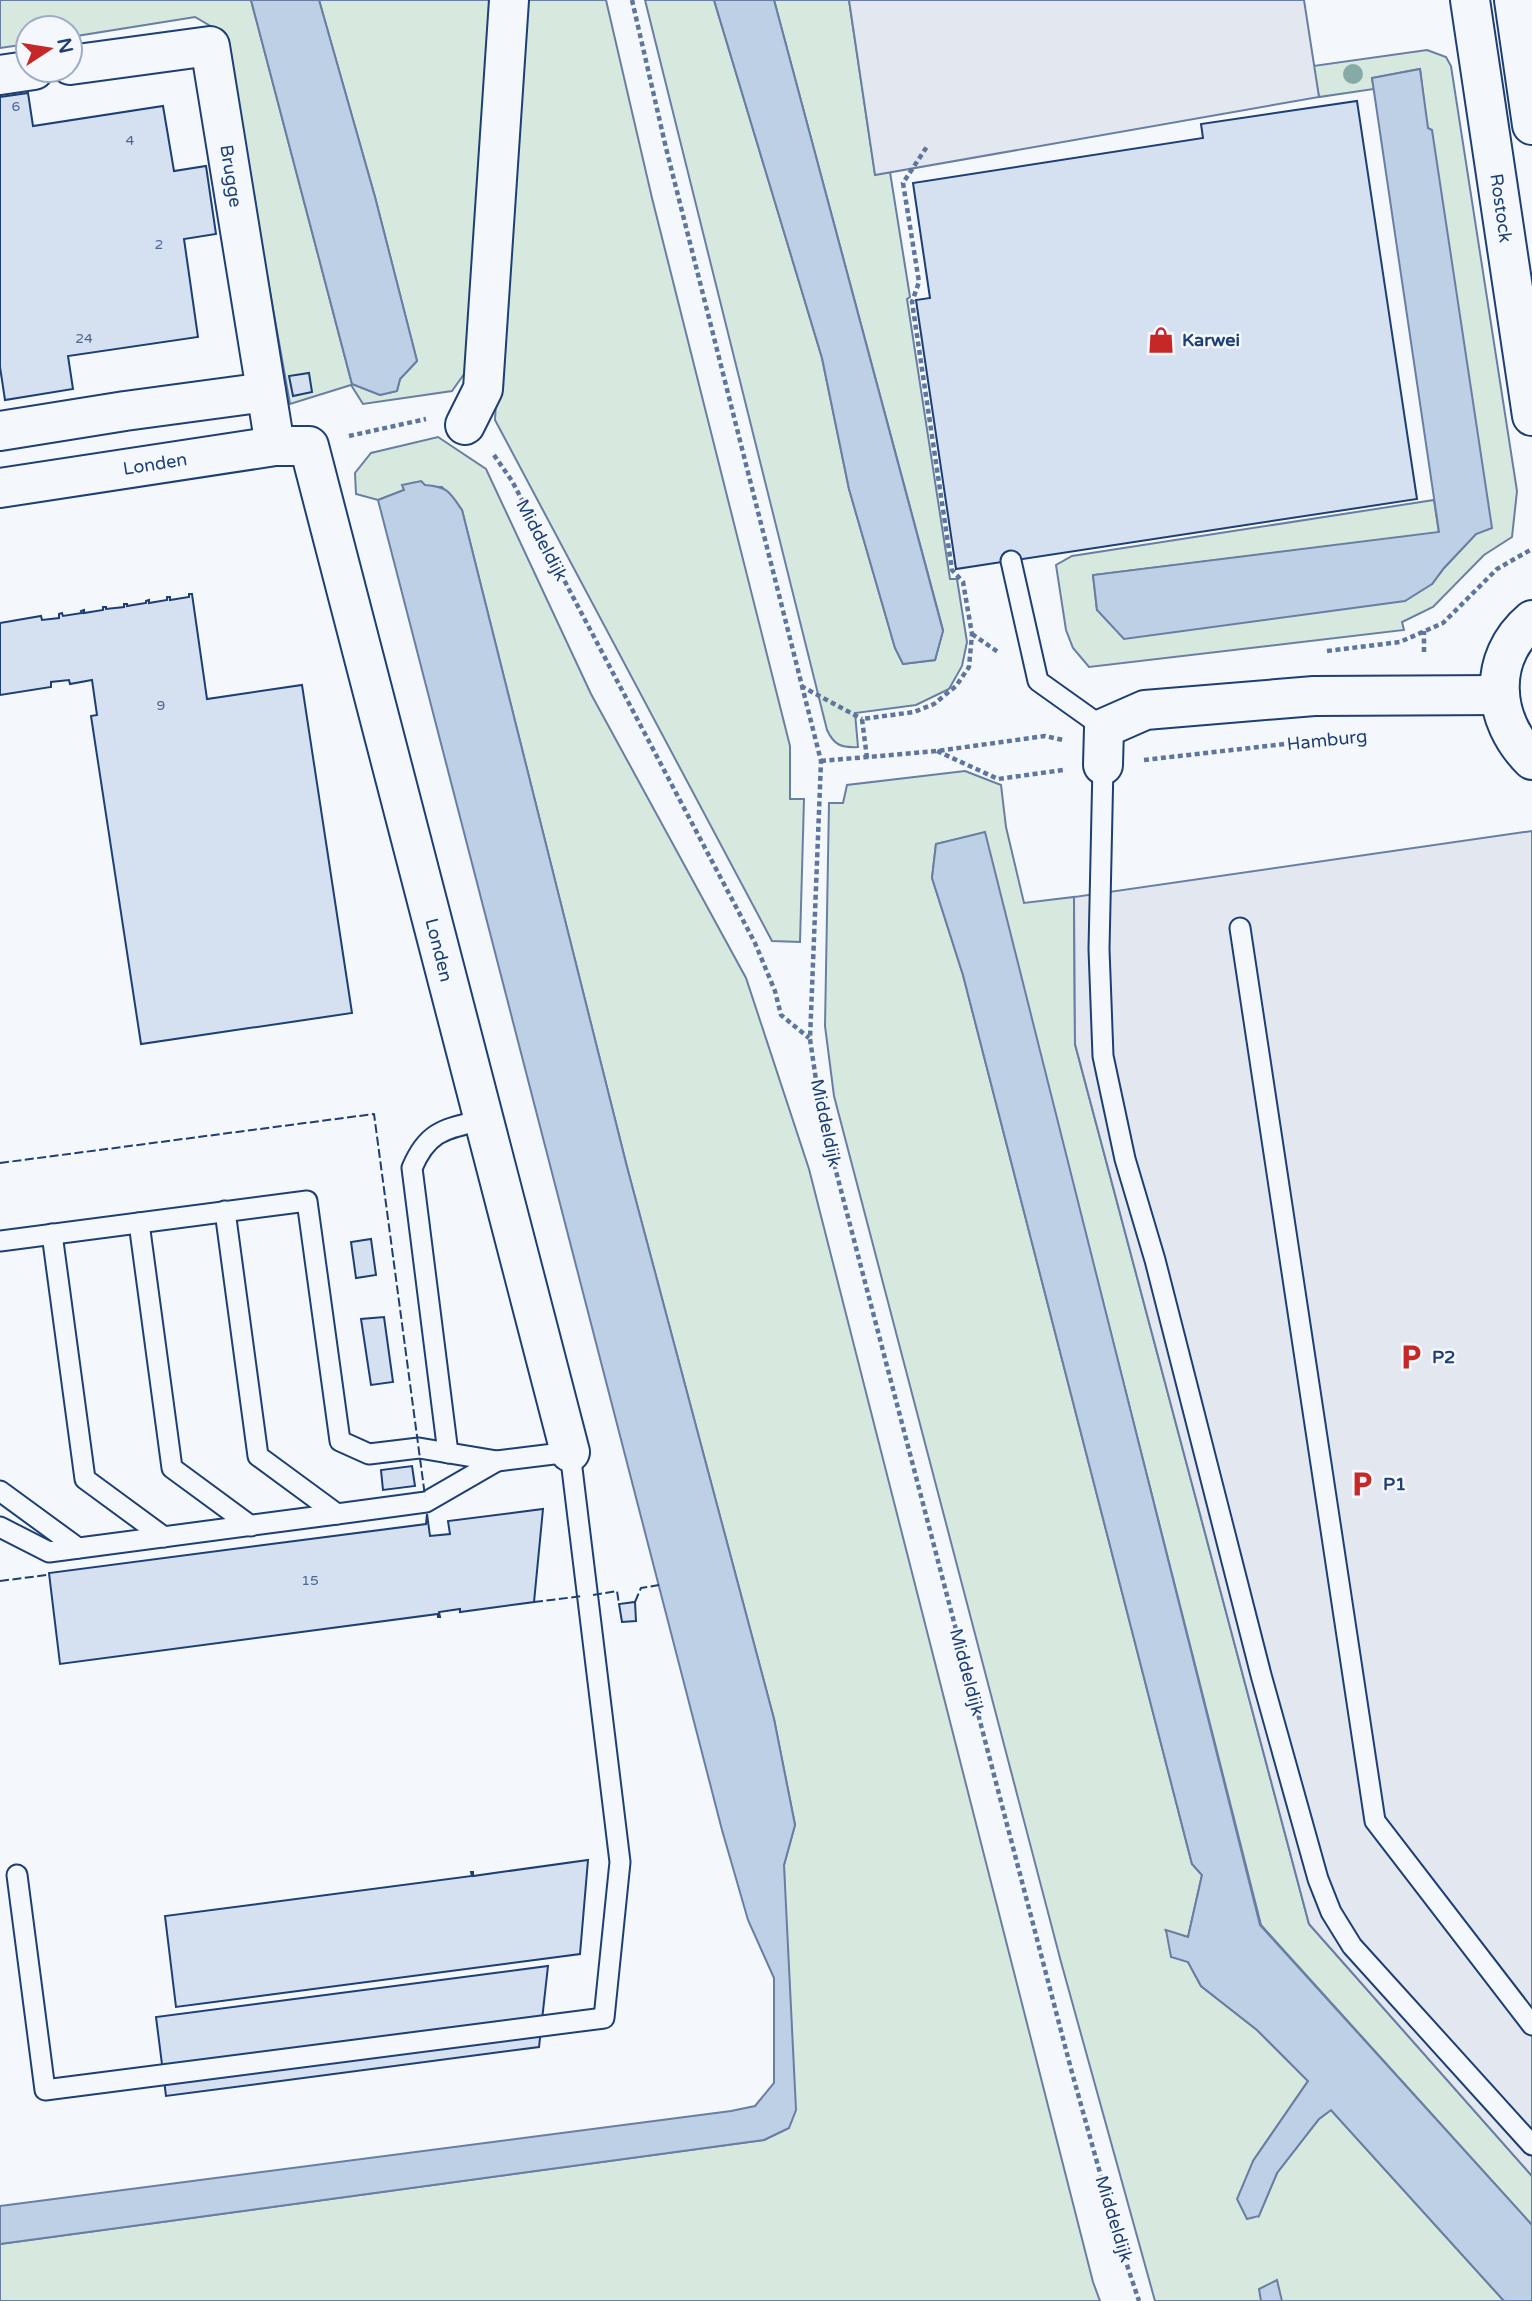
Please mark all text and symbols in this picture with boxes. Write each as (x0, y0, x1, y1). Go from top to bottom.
north arrow (14, 14, 84, 84)
text: N (52, 36, 77, 55)
house number: 6 (12, 98, 21, 115)
house number: 4 (126, 132, 135, 149)
street label: Brugge (215, 143, 247, 209)
street label: Rostock (1485, 172, 1517, 244)
house number: 2 (155, 236, 163, 253)
shop icon: Karwei (1146, 325, 1176, 355)
place label: Karwei (1182, 329, 1240, 351)
house number: 24 (75, 330, 93, 347)
street label: Londen (121, 448, 189, 480)
street label: Middeldijk (511, 495, 573, 585)
house number: 9 (157, 697, 165, 714)
street label: Hamburg (1286, 725, 1368, 755)
street label: Londen (420, 916, 458, 984)
street label: Middeldijk (806, 1077, 846, 1169)
parking icon: P2 (1396, 1342, 1426, 1372)
place label: P2 (1432, 1346, 1455, 1368)
parking icon: P1 (1347, 1469, 1377, 1499)
place label: P1 (1383, 1473, 1406, 1495)
house number: 15 (301, 1572, 319, 1589)
street label: Middeldijk (945, 1626, 989, 1718)
street label: Middeldijk (1090, 2173, 1138, 2265)

